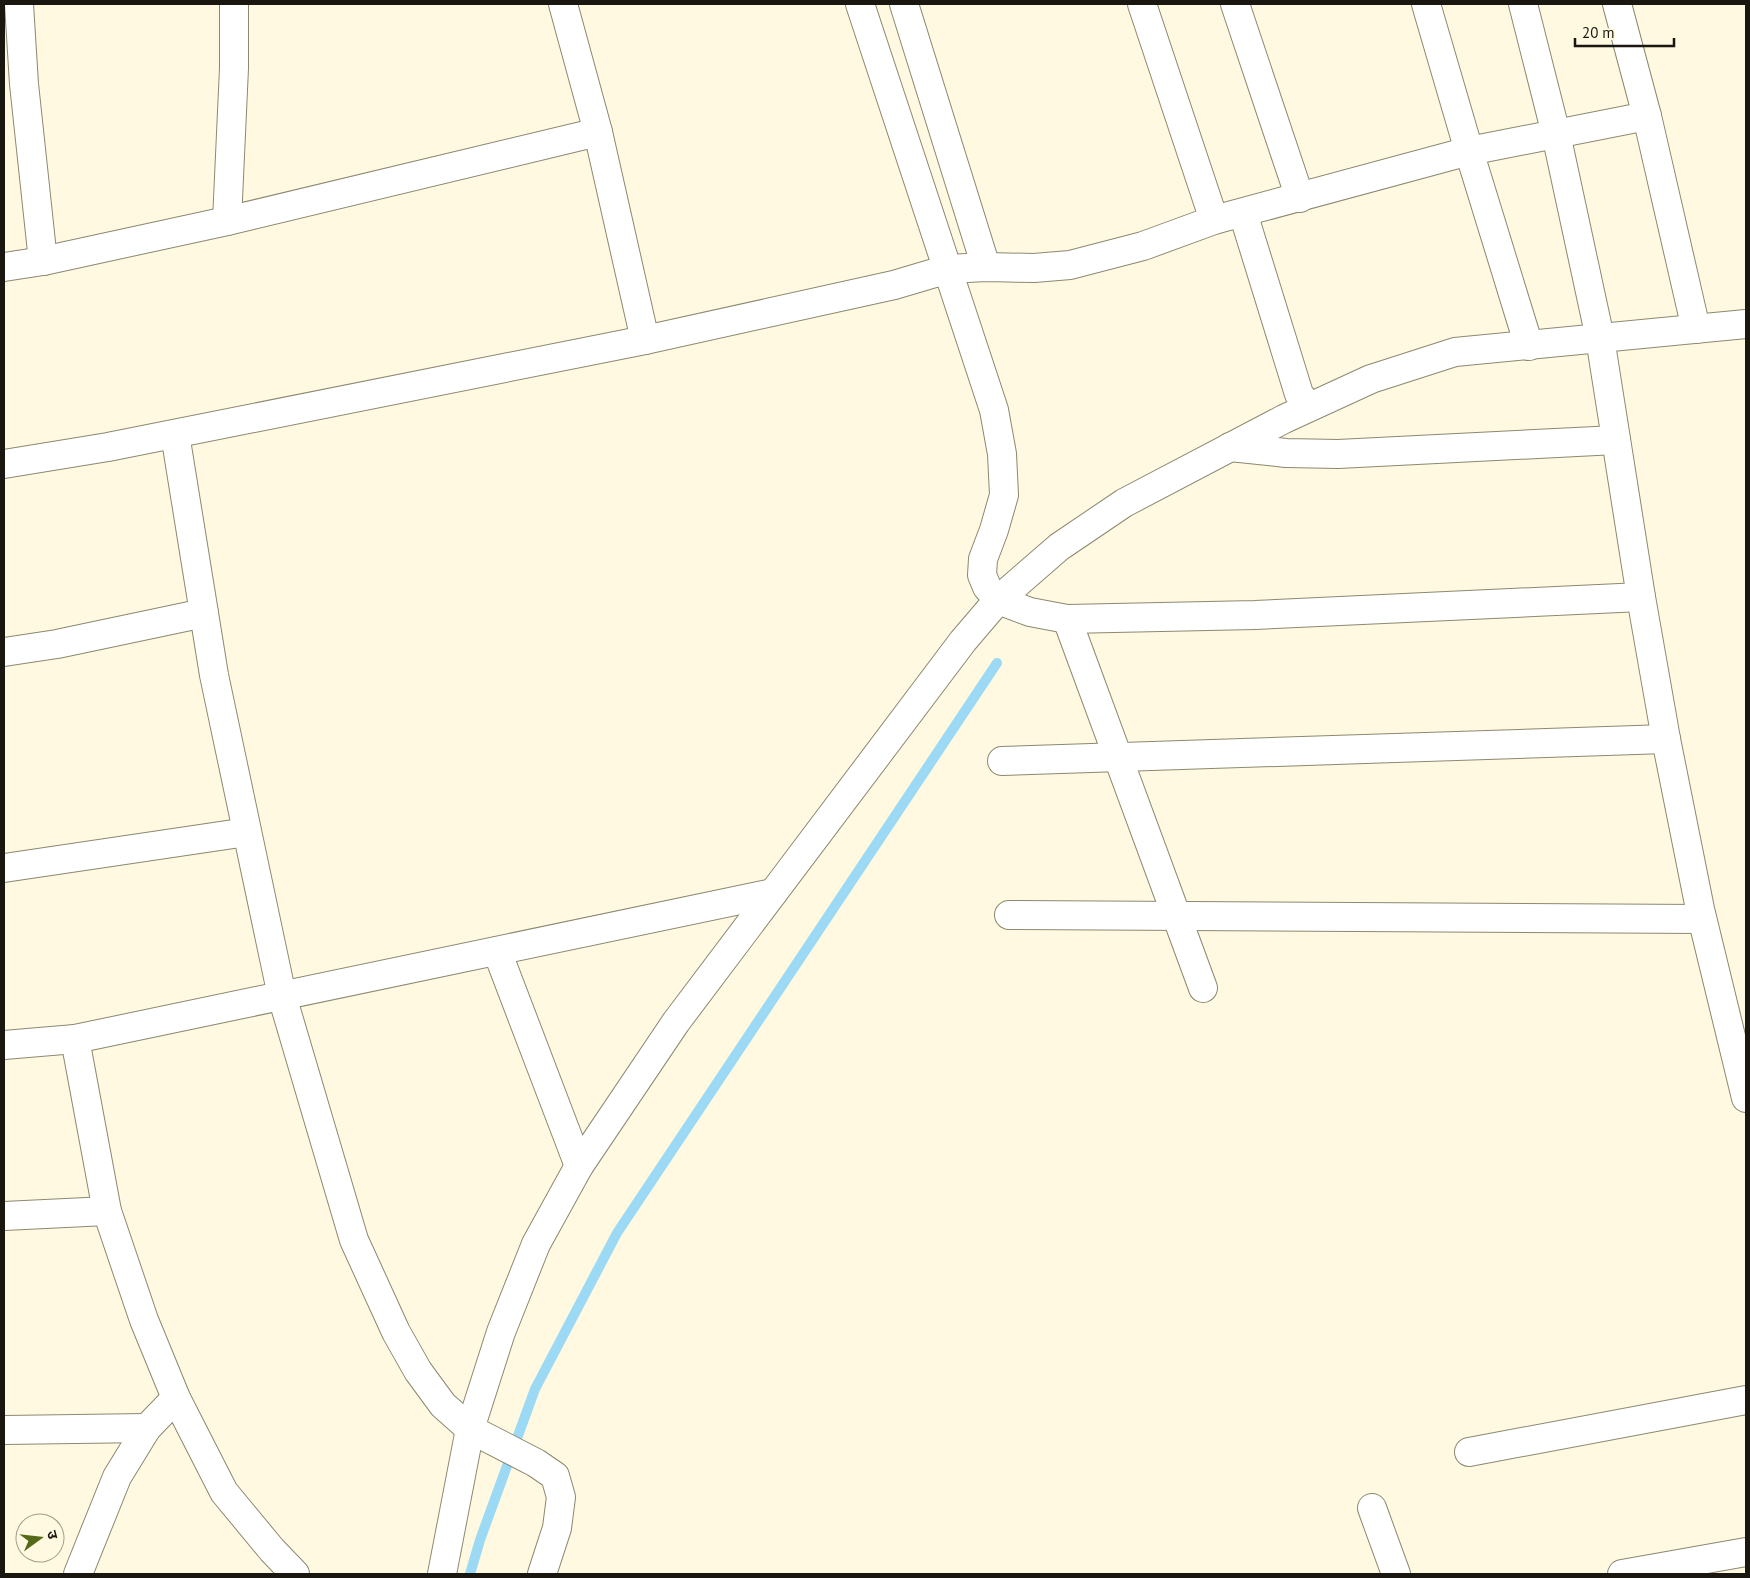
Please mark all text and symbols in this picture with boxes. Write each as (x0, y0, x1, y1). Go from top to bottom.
scale bar (1575, 15, 1674, 47)
text: 20 m (1582, 23, 1615, 42)
north arrow (15, 1513, 65, 1563)
text: उ (43, 1528, 63, 1542)

